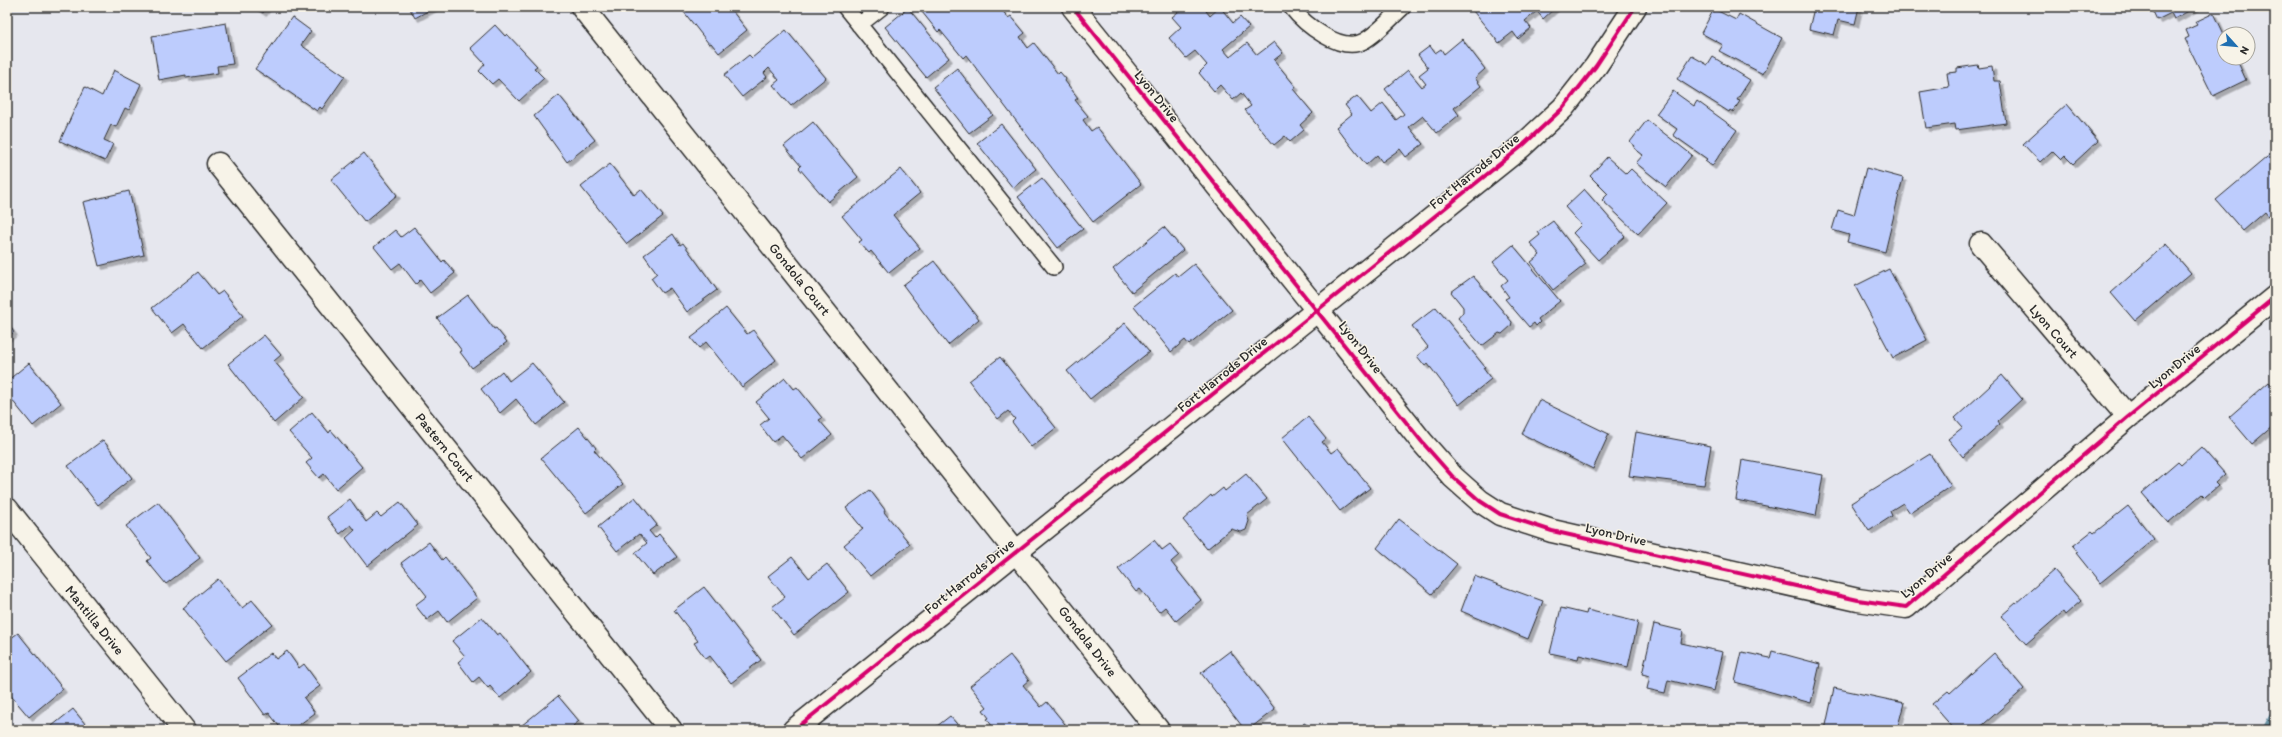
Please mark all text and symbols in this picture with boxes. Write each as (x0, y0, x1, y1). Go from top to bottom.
north arrow (2216, 26, 2256, 66)
text: N (2237, 44, 2252, 57)
street label: Lyon Drive (1130, 67, 1183, 126)
street label: Fort Harrods Drive (1426, 130, 1523, 213)
street label: Gondola Court (765, 240, 834, 319)
street label: Lyon Court (2026, 301, 2082, 362)
street label: Lyon Drive (1335, 317, 1387, 377)
street label: Fort Harrods Drive (1174, 333, 1271, 416)
street label: Lyon Drive (2145, 340, 2204, 393)
street label: Pastern Court (412, 409, 478, 485)
street label: Lyon Drive (1584, 519, 1648, 550)
street label: Fort Harrods Drive (921, 535, 1018, 618)
street label: Lyon Drive (1897, 549, 1956, 602)
street label: Mantilla Drive (61, 582, 128, 659)
street label: Gondola Drive (1055, 602, 1121, 680)

